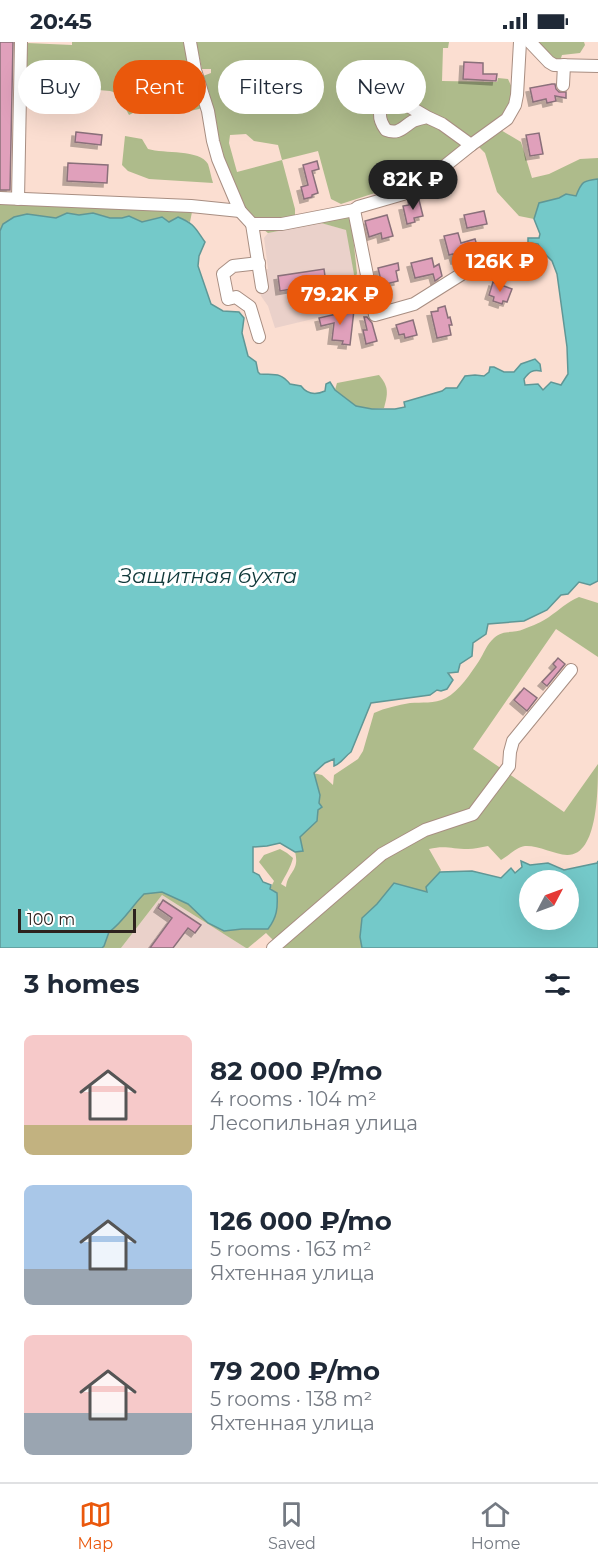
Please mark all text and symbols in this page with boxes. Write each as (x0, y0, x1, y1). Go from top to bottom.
text: 20:45 (30, 8, 92, 35)
chip: Buy (18, 60, 101, 114)
chip: Rent (113, 60, 206, 114)
chip: Filters (218, 60, 324, 114)
chip: New (336, 60, 426, 114)
pin: 82K ₽ (371, 160, 455, 211)
text: 82K ₽ (383, 167, 443, 191)
pin: 126K ₽ (451, 242, 549, 293)
text: 126K ₽ (466, 249, 534, 273)
pin: 79.2K ₽ (285, 275, 395, 326)
text: 79.2K ₽ (301, 282, 379, 306)
water label: Защитная бухта (118, 563, 297, 588)
north arrow (519, 870, 579, 930)
map controls (519, 870, 579, 930)
scale bar (18, 906, 136, 934)
text: 100 m (27, 910, 75, 929)
text: 3 homes (24, 968, 139, 1000)
icon: filters (541, 968, 574, 1001)
text: 82 000 ₽/mo (210, 1055, 382, 1087)
icon: home (72, 1059, 144, 1131)
text: 4 rooms · 104 m² (210, 1087, 377, 1111)
text: Лесопильная улица (210, 1111, 418, 1135)
text: 126 000 ₽/mo (210, 1205, 392, 1237)
icon: home (72, 1209, 144, 1281)
text: 5 rooms · 163 m² (210, 1237, 372, 1261)
text: Яхтенная улица (210, 1261, 375, 1285)
text: 79 200 ₽/mo (210, 1355, 380, 1387)
icon: home (72, 1359, 144, 1431)
text: 5 rooms · 138 m² (210, 1387, 372, 1411)
text: Яхтенная улица (210, 1411, 375, 1435)
tab: Map (77, 1498, 113, 1553)
tab: Saved (268, 1498, 316, 1553)
tab: Home (471, 1498, 521, 1553)

